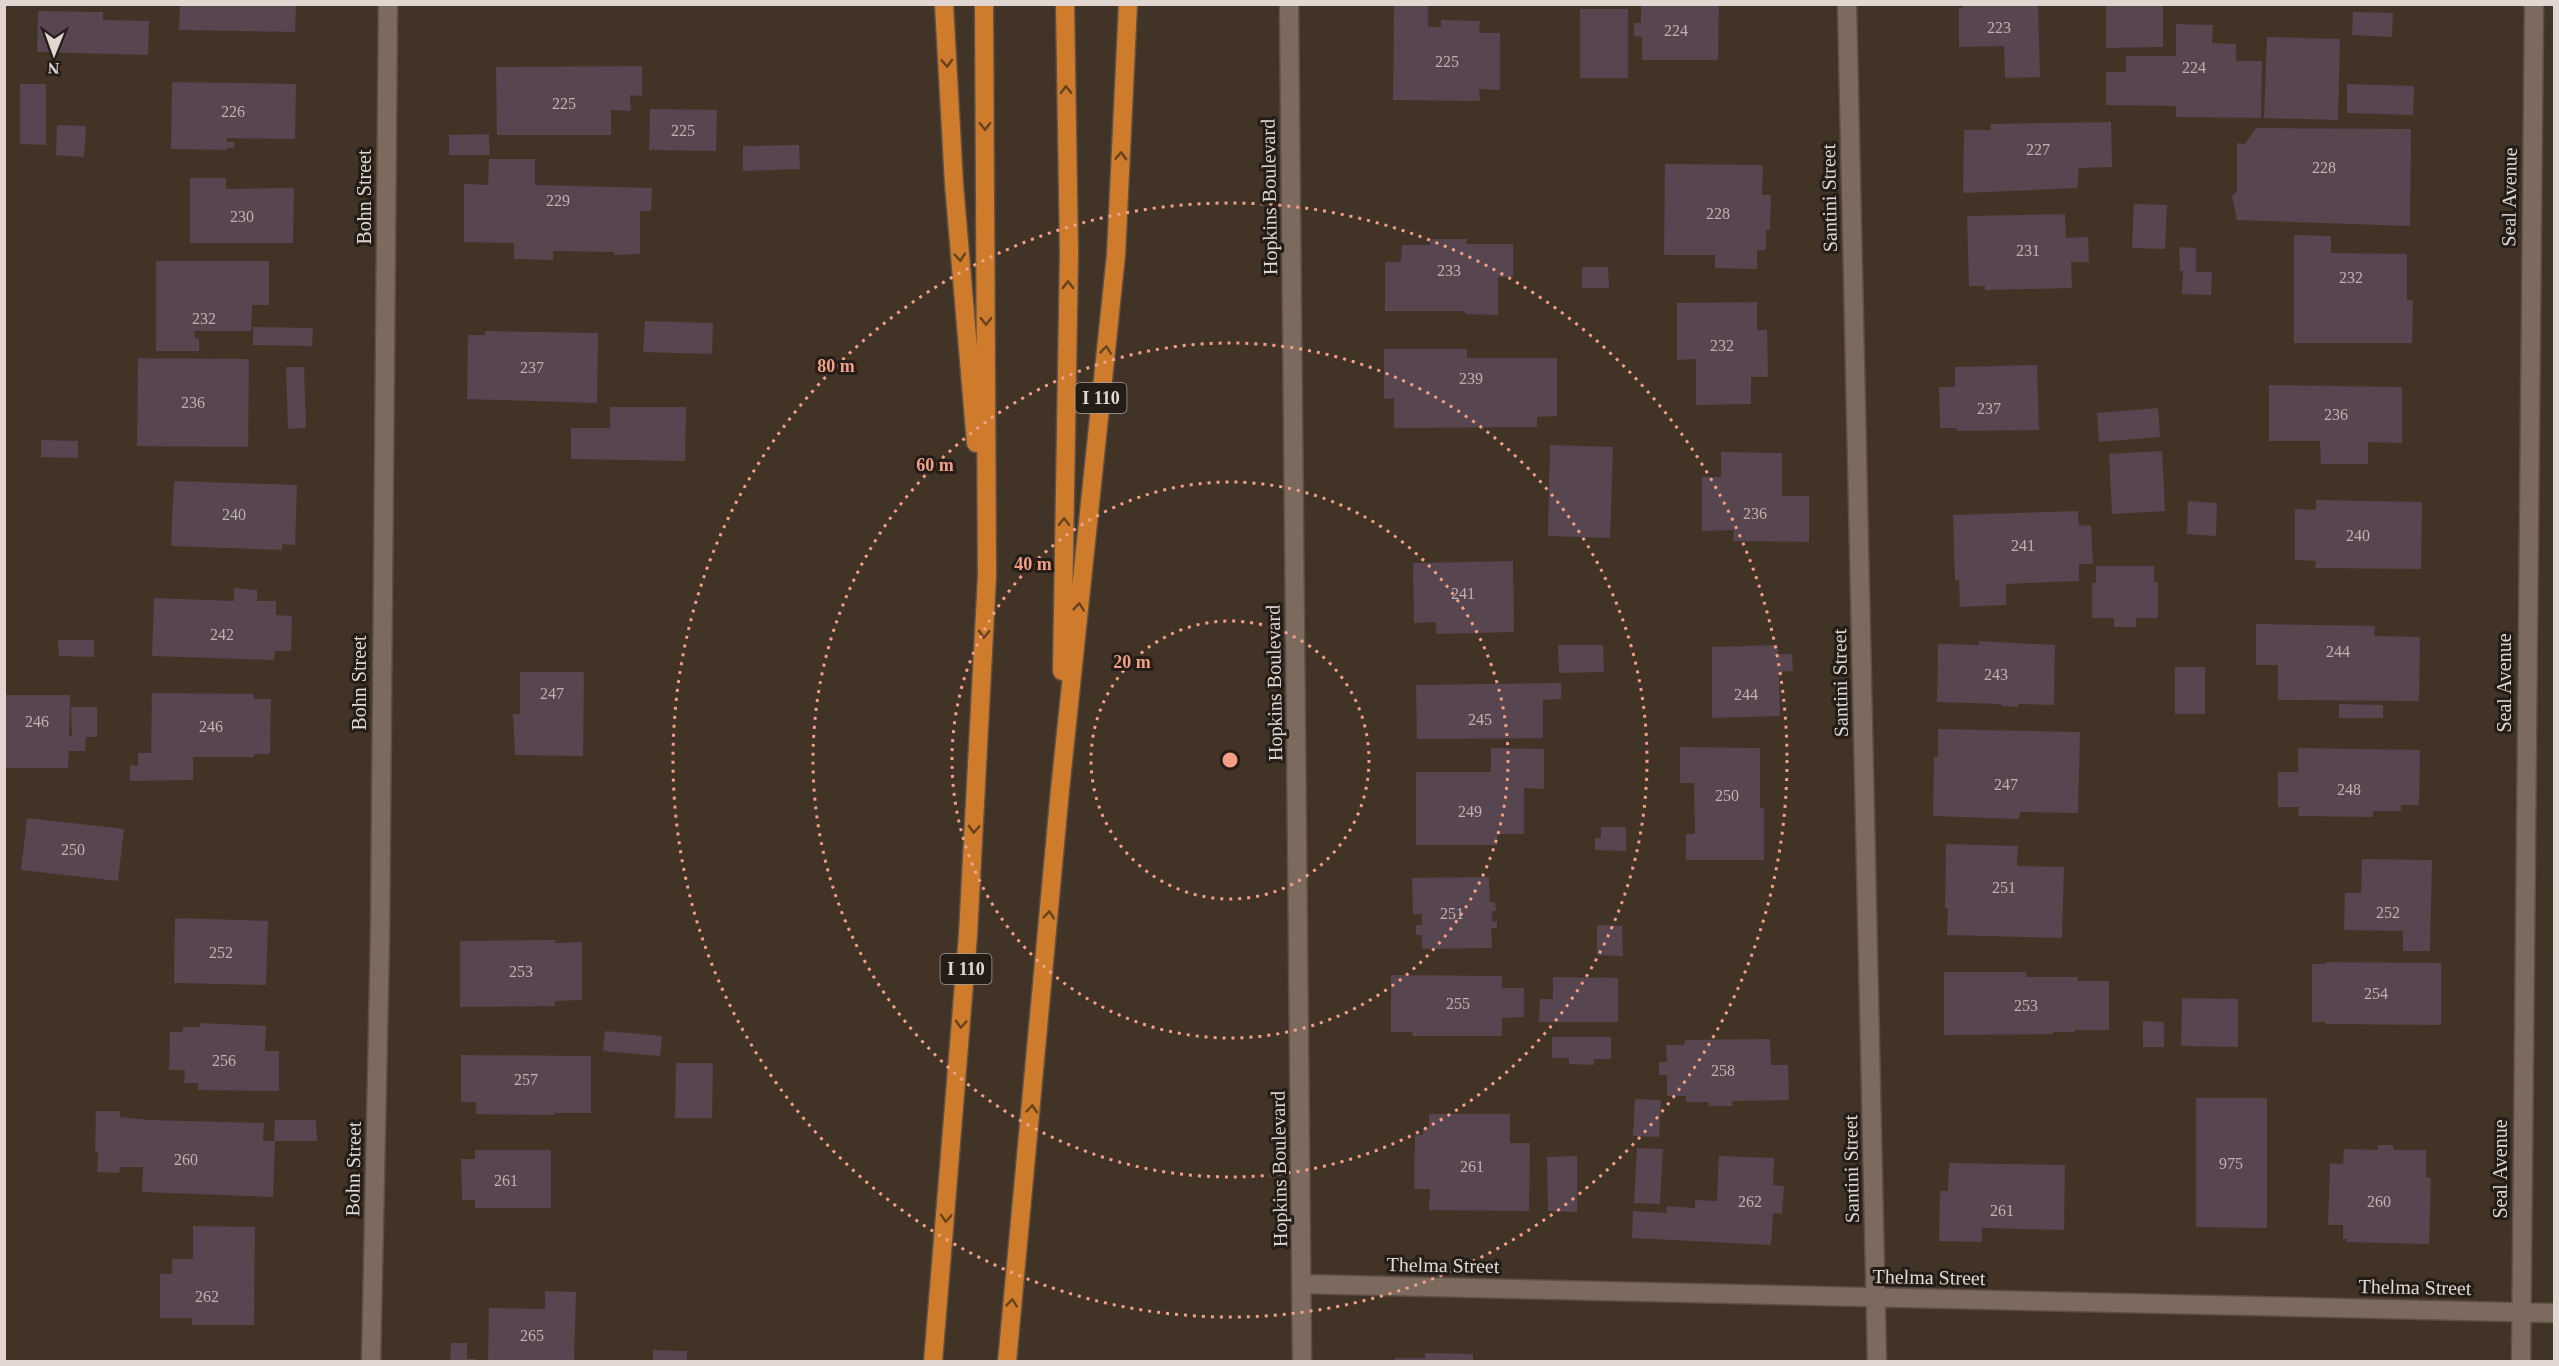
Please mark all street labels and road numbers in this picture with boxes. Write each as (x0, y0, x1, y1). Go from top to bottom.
street label: Hopkins Boulevard (1257, 119, 1282, 275)
street label: Santini Street (1817, 143, 1841, 252)
street label: Seal Avenue (2497, 147, 2521, 247)
street label: Bohn Street (353, 149, 375, 245)
road number: I 110 (1076, 383, 1126, 413)
street label: Hopkins Boulevard (1262, 605, 1287, 761)
street label: Santini Street (1828, 628, 1852, 737)
street label: Seal Avenue (2493, 633, 2515, 733)
street label: Bohn Street (348, 635, 370, 731)
road number: I 110 (940, 954, 992, 984)
street label: Hopkins Boulevard (1267, 1091, 1292, 1247)
street label: Santini Street (1839, 1114, 1863, 1223)
street label: Seal Avenue (2489, 1119, 2511, 1219)
street label: Bohn Street (341, 1121, 365, 1217)
street label: Thelma Street (1386, 1253, 1500, 1277)
street label: Thelma Street (1872, 1265, 1986, 1289)
street label: Thelma Street (2358, 1275, 2472, 1299)

